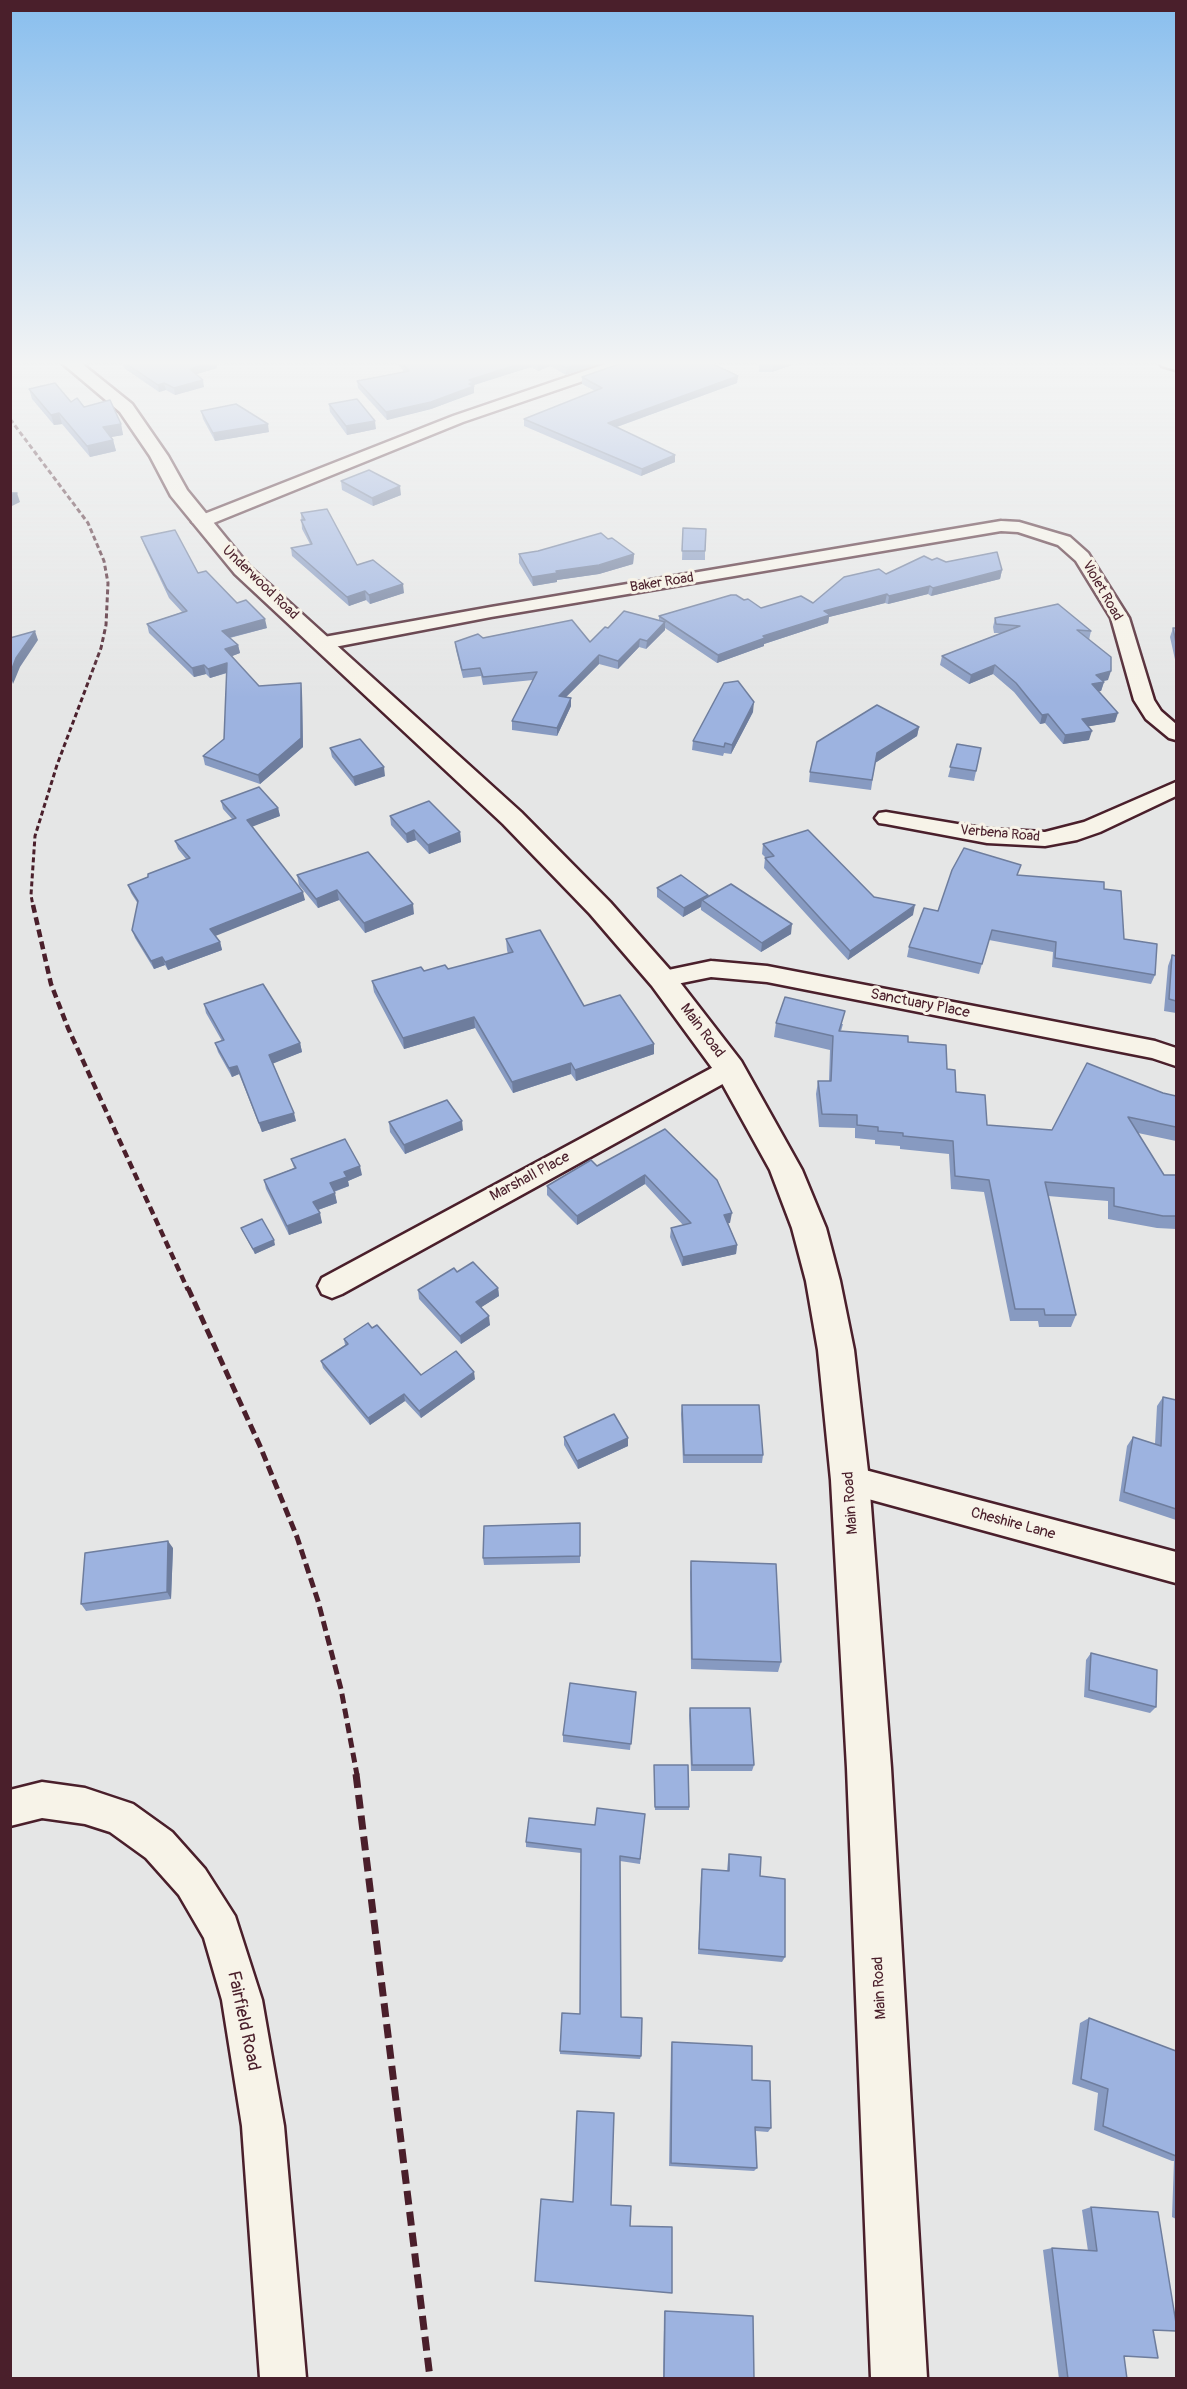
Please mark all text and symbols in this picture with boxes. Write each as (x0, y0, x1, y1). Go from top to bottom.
street label: Underwood Road (218, 542, 302, 624)
street label: Violet Road (1078, 558, 1126, 624)
street label: Baker Road (629, 570, 695, 596)
street label: Verbena Road (959, 822, 1041, 846)
street label: Sanctuary Place (869, 986, 971, 1022)
street label: Main Road (676, 1000, 728, 1062)
street label: Marshall Place (487, 1148, 573, 1206)
street label: Main Road (840, 1471, 862, 1535)
street label: Cheshire Lane (969, 1504, 1057, 1544)
street label: Main Road (869, 1956, 891, 2020)
street label: Fairfield Road (222, 1969, 264, 2073)

